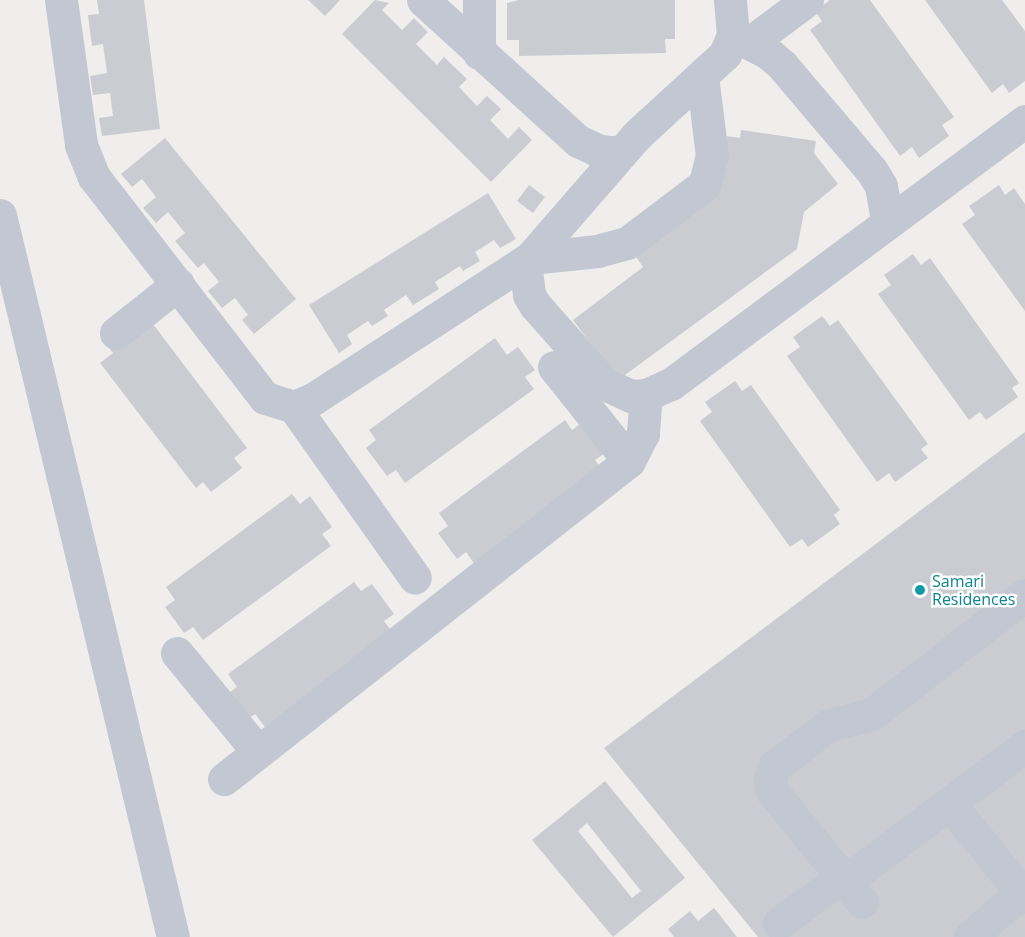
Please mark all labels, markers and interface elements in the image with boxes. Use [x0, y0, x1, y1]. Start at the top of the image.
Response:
place label: Samari Residences [932, 571, 1015, 609]
marker: Samari Residences [913, 583, 927, 597]

